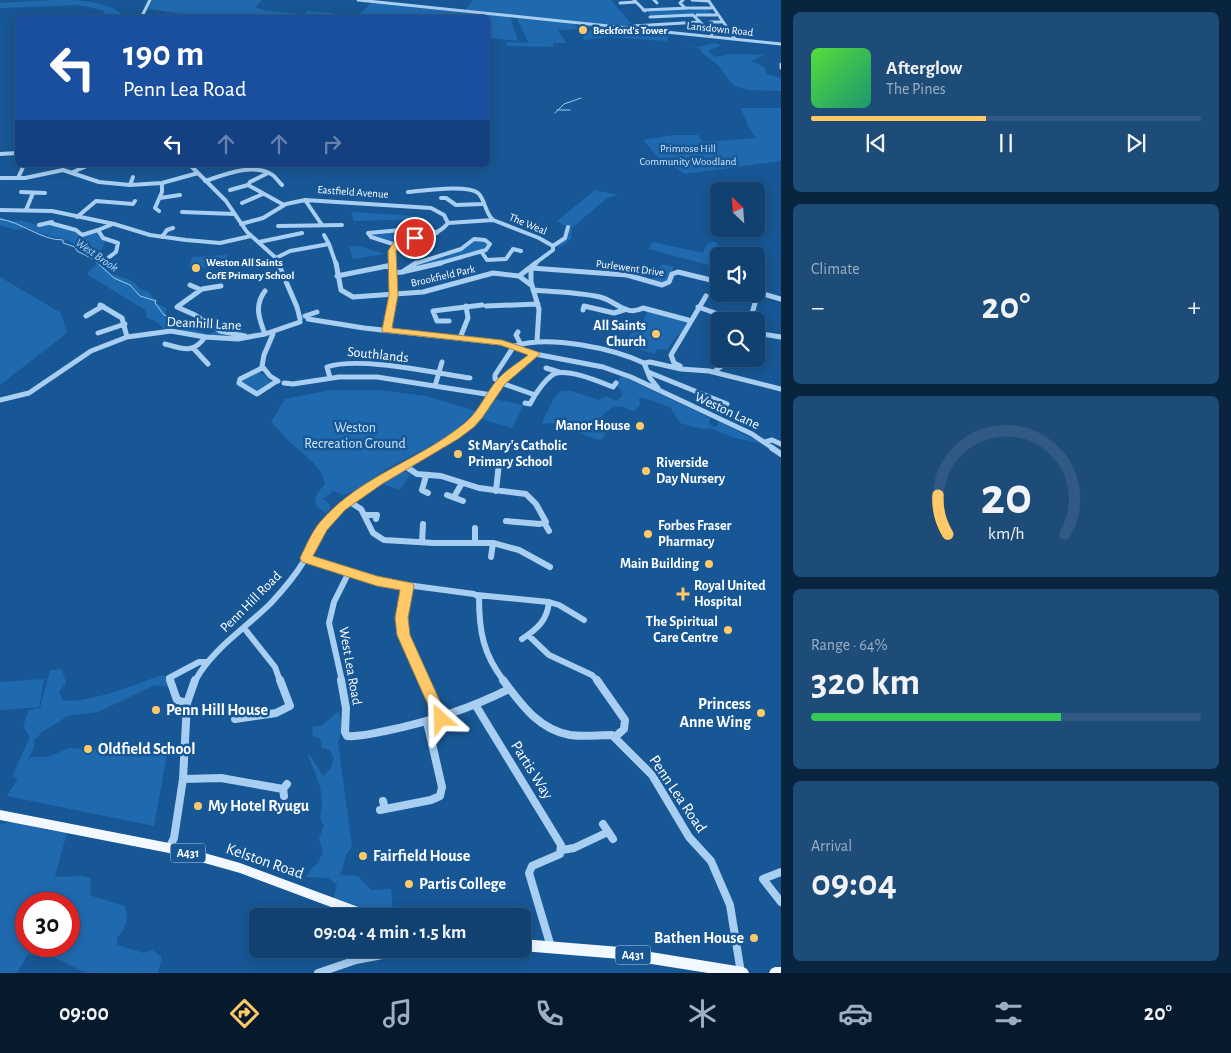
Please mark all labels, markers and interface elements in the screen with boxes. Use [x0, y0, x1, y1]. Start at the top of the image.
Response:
street label: Lansdown Road [686, 20, 754, 38]
marker: Beckford's Tower [577, 24, 589, 36]
place label: Beckford's Tower [593, 25, 668, 36]
icon: left [40, 35, 105, 100]
text: 190 m [123, 37, 204, 72]
text: Afterglow [886, 59, 962, 78]
text: Penn Lea Road [123, 78, 246, 100]
text: The Pines [886, 81, 946, 97]
icon: previous [862, 129, 890, 157]
icon: pause [992, 129, 1020, 157]
icon: next [1122, 129, 1150, 157]
icon: left [159, 130, 187, 158]
icon: ahead [212, 130, 240, 158]
icon: ahead [265, 130, 293, 158]
icon: right [318, 130, 346, 158]
park label: Primrose Hill Community Woodland [639, 143, 737, 167]
north arrow [710, 182, 765, 238]
map controls [710, 182, 765, 367]
street label: Eastfield Avenue [317, 184, 389, 200]
street label: The Weal [507, 211, 549, 237]
pin [394, 217, 436, 259]
icon: arrive [401, 224, 429, 252]
water label: West Brook [74, 236, 121, 274]
button: sound [710, 247, 765, 302]
place label: Weston All Saints CofE Primary School [206, 257, 295, 281]
street label: Purlewent Drive [595, 258, 665, 278]
text: Climate [811, 261, 860, 277]
marker: Weston All Saints CofE Primary School [190, 262, 202, 274]
street label: Brookfield Park [410, 263, 476, 289]
text: 20° [982, 288, 1030, 326]
text: − [811, 294, 824, 322]
text: + [1188, 294, 1201, 322]
button: search [710, 312, 765, 367]
street label: Deanhill Lane [166, 315, 242, 333]
place label: All Saints Church [593, 319, 646, 349]
marker: All Saints Church [650, 328, 662, 340]
street label: Southlands [347, 345, 409, 365]
street label: Weston Lane [692, 390, 762, 432]
place label: Manor House [555, 419, 630, 433]
marker: Manor House [634, 420, 646, 432]
park label: Weston Recreation Ground [304, 421, 406, 451]
place label: St Mary's Catholic Primary School [468, 439, 567, 469]
marker: St Mary's Catholic Primary School [452, 448, 464, 460]
place label: Riverside Day Nursery [656, 456, 726, 486]
marker: Riverside Day Nursery [640, 465, 652, 477]
text: 20 [980, 471, 1032, 523]
place label: Forbes Fraser Pharmacy [658, 519, 732, 549]
text: km/h [988, 525, 1024, 543]
marker: Forbes Fraser Pharmacy [642, 528, 654, 540]
place label: Main Building [620, 557, 700, 571]
marker: Main Building [703, 558, 715, 570]
street label: Penn Hill Road [218, 569, 284, 635]
place label: Royal United Hospital [694, 579, 766, 609]
marker: Royal United Hospital [676, 587, 690, 601]
place label: The Spiritual Care Centre [646, 615, 718, 645]
marker: The Spiritual Care Centre [722, 624, 734, 636]
street label: West Lea Road [336, 626, 364, 706]
text: Range · 64% [811, 637, 888, 653]
text: 320 km [811, 664, 920, 702]
position arrow [414, 692, 466, 744]
place label: Princess Anne Wing [680, 696, 752, 730]
place label: Penn Hill House [166, 702, 269, 718]
marker: Penn Hill House [150, 704, 162, 716]
marker: Princess Anne Wing [755, 707, 767, 719]
street label: Partis Way [507, 738, 556, 803]
place label: Oldfield School [98, 741, 195, 757]
marker: Oldfield School [82, 743, 94, 755]
street label: Penn Lea Road [646, 752, 710, 836]
place label: My Hotel Ryugu [208, 798, 310, 815]
marker: My Hotel Ryugu [192, 800, 204, 812]
text: Arrival [811, 838, 852, 854]
street label: Kelston Road [224, 840, 306, 882]
road number: A431 [170, 844, 206, 862]
place label: Fairfield House [373, 848, 471, 864]
marker: Fairfield House [357, 850, 369, 862]
text: 09:04 [811, 865, 897, 903]
place label: Partis College [419, 876, 507, 892]
marker: Partis College [403, 878, 415, 890]
speed limit sign: 30 [15, 892, 80, 957]
text: 09:04 · 4 min · 1.5 km [314, 923, 466, 942]
place label: Bathen House [654, 930, 744, 946]
marker: Bathen House [748, 932, 760, 944]
road number: A431 [616, 946, 650, 964]
icon: directions [227, 996, 262, 1031]
icon: music [380, 996, 415, 1031]
icon: phone [532, 996, 567, 1031]
icon: climate [685, 996, 720, 1031]
icon: car [838, 996, 873, 1031]
icon: filters [991, 996, 1026, 1031]
text: 09:00 [59, 1002, 109, 1024]
text: 20° [1144, 1002, 1172, 1024]

